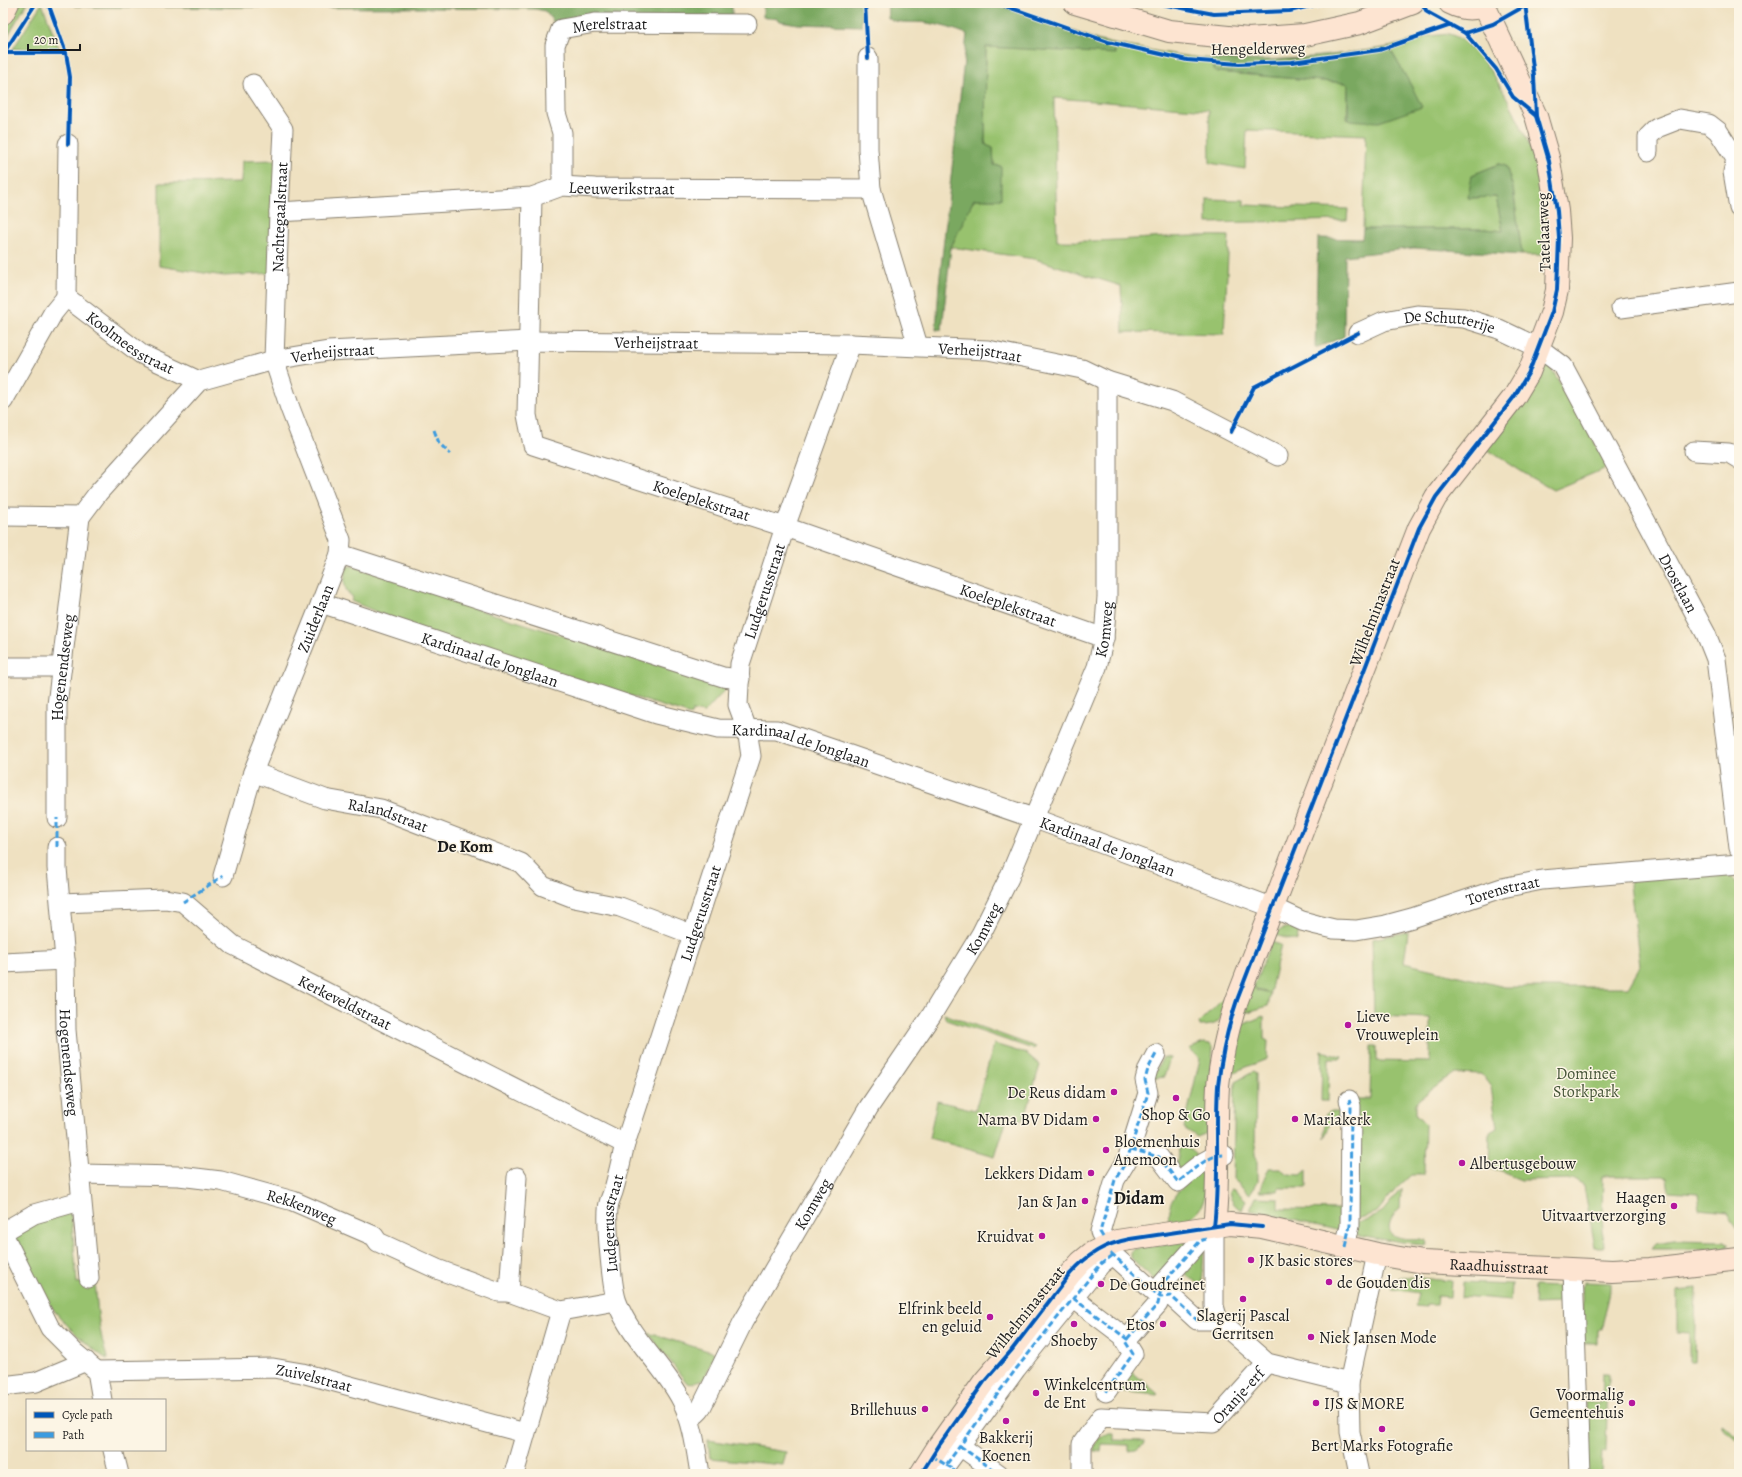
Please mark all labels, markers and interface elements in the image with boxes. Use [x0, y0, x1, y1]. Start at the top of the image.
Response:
street label: Merelstraat [570, 13, 647, 39]
scale bar [28, 26, 80, 52]
text: 20 m [34, 32, 58, 48]
street label: Hengelderweg [1210, 37, 1306, 61]
street label: Nachtegaalstraat [267, 161, 293, 273]
street label: Leeuwerikstraat [568, 176, 674, 200]
street label: Tatelaarweg [1532, 192, 1556, 272]
street label: De Schutterije [1402, 305, 1498, 339]
street label: Koolmeesstraat [81, 306, 178, 380]
street label: Verheijstraat [613, 332, 698, 355]
street label: Verheijstraat [937, 338, 1023, 369]
street label: Verheijstraat [288, 339, 375, 369]
street label: Koeleplekstraat [650, 475, 753, 527]
street label: Ludgerusstraat [739, 541, 791, 642]
street label: Drostlaan [1653, 550, 1703, 617]
street label: Wilhelminastraat [1344, 555, 1406, 671]
street label: Koeleplekstraat [956, 579, 1059, 633]
street label: Zuiderlaan [292, 581, 339, 656]
street label: Komweg [1090, 600, 1119, 660]
street label: Hogenendseweg [47, 612, 80, 721]
street label: Kardinaal de Jonglaan [418, 627, 561, 693]
street label: Kardinaal de Jonglaan [732, 719, 873, 773]
street label: Ralandstraat [346, 793, 431, 838]
street label: Kardinaal de Jonglaan [1036, 811, 1178, 882]
district label: De Kom [437, 835, 493, 858]
street label: Ludgerusstraat [675, 863, 727, 964]
street label: Torenstraat [1463, 871, 1542, 911]
street label: Komweg [961, 899, 1007, 959]
street label: Kerkeveldstraat [294, 970, 395, 1036]
place label: Lieve Vrouweplein [1355, 1006, 1439, 1046]
street label: Hogenendseweg [54, 1009, 84, 1117]
marker: Lieve Vrouweplein [1343, 1020, 1353, 1030]
park label: Dominee Storkpark [1553, 1063, 1619, 1103]
place label: De Reus didam [1007, 1082, 1106, 1104]
marker: De Reus didam [1109, 1087, 1119, 1097]
marker: Shop & Go [1171, 1093, 1181, 1103]
place label: Shop & Go [1141, 1104, 1211, 1126]
place label: Nama BV Didam [978, 1109, 1088, 1131]
place label: Mariakerk [1303, 1109, 1371, 1131]
marker: Nama BV Didam [1091, 1114, 1101, 1124]
marker: Mariakerk [1290, 1114, 1300, 1124]
place label: Bloemenhuis Anemoon [1113, 1131, 1200, 1171]
marker: Bloemenhuis Anemoon [1101, 1145, 1111, 1155]
place label: Albertusgebouw [1469, 1153, 1577, 1175]
marker: Albertusgebouw [1457, 1158, 1467, 1168]
place label: Lekkers Didam [984, 1163, 1083, 1185]
marker: Lekkers Didam [1086, 1168, 1096, 1178]
street label: Ludgerusstraat [598, 1172, 629, 1274]
street label: Komweg [789, 1174, 837, 1234]
street label: Rekkenweg [264, 1184, 340, 1231]
district label: Didam [1113, 1186, 1165, 1210]
place label: Haagen Uitvaartverzorging [1542, 1187, 1666, 1227]
place label: Jan & Jan [1018, 1191, 1077, 1213]
marker: Jan & Jan [1080, 1196, 1090, 1206]
marker: Haagen Uitvaartverzorging [1669, 1201, 1679, 1211]
place label: Kruidvat [976, 1226, 1034, 1248]
marker: Kruidvat [1037, 1231, 1047, 1241]
place label: JK basic stores [1259, 1250, 1353, 1272]
street label: Raadhuisstraat [1449, 1253, 1549, 1280]
marker: JK basic stores [1246, 1255, 1256, 1265]
street label: Wilhelminastraat [981, 1261, 1070, 1365]
place label: de Gouden dis [1337, 1272, 1430, 1294]
place label: De Goudreinet [1109, 1274, 1205, 1296]
marker: de Gouden dis [1324, 1277, 1334, 1287]
marker: De Goudreinet [1096, 1279, 1106, 1289]
marker: Slagerij Pascal Gerritsen [1238, 1294, 1248, 1304]
place label: Elfrink beeld en geluid [898, 1298, 982, 1338]
place label: Slagerij Pascal Gerritsen [1196, 1305, 1290, 1345]
marker: Elfrink beeld en geluid [985, 1312, 995, 1322]
place label: Etos [1126, 1314, 1155, 1336]
marker: Shoeby [1069, 1319, 1079, 1329]
marker: Etos [1158, 1319, 1168, 1329]
place label: Niek Jansen Mode [1319, 1327, 1437, 1349]
place label: Shoeby [1050, 1330, 1098, 1352]
marker: Niek Jansen Mode [1306, 1332, 1316, 1342]
street label: Zuivelstraat [274, 1359, 354, 1398]
street label: Oranje-erf [1207, 1361, 1272, 1429]
place label: Winkelcentrum de Ent [1043, 1374, 1146, 1414]
place label: Voormalig Gemeentehuis [1529, 1384, 1624, 1424]
marker: Winkelcentrum de Ent [1031, 1388, 1041, 1398]
place label: IJS & MORE [1324, 1393, 1405, 1415]
marker: IJS & MORE [1311, 1398, 1321, 1408]
marker: Voormalig Gemeentehuis [1627, 1398, 1637, 1408]
legend [26, 1399, 166, 1451]
place label: Brillehuus [850, 1399, 917, 1421]
marker: Brillehuus [920, 1404, 930, 1414]
text: Cycle path [62, 1407, 113, 1423]
marker: Bakkerij Koenen [1001, 1416, 1011, 1426]
marker: Bert Marks Fotografie [1377, 1424, 1387, 1434]
text: Path [62, 1427, 85, 1443]
place label: Bakkerij Koenen [979, 1427, 1033, 1467]
place label: Bert Marks Fotografie [1311, 1435, 1453, 1457]

